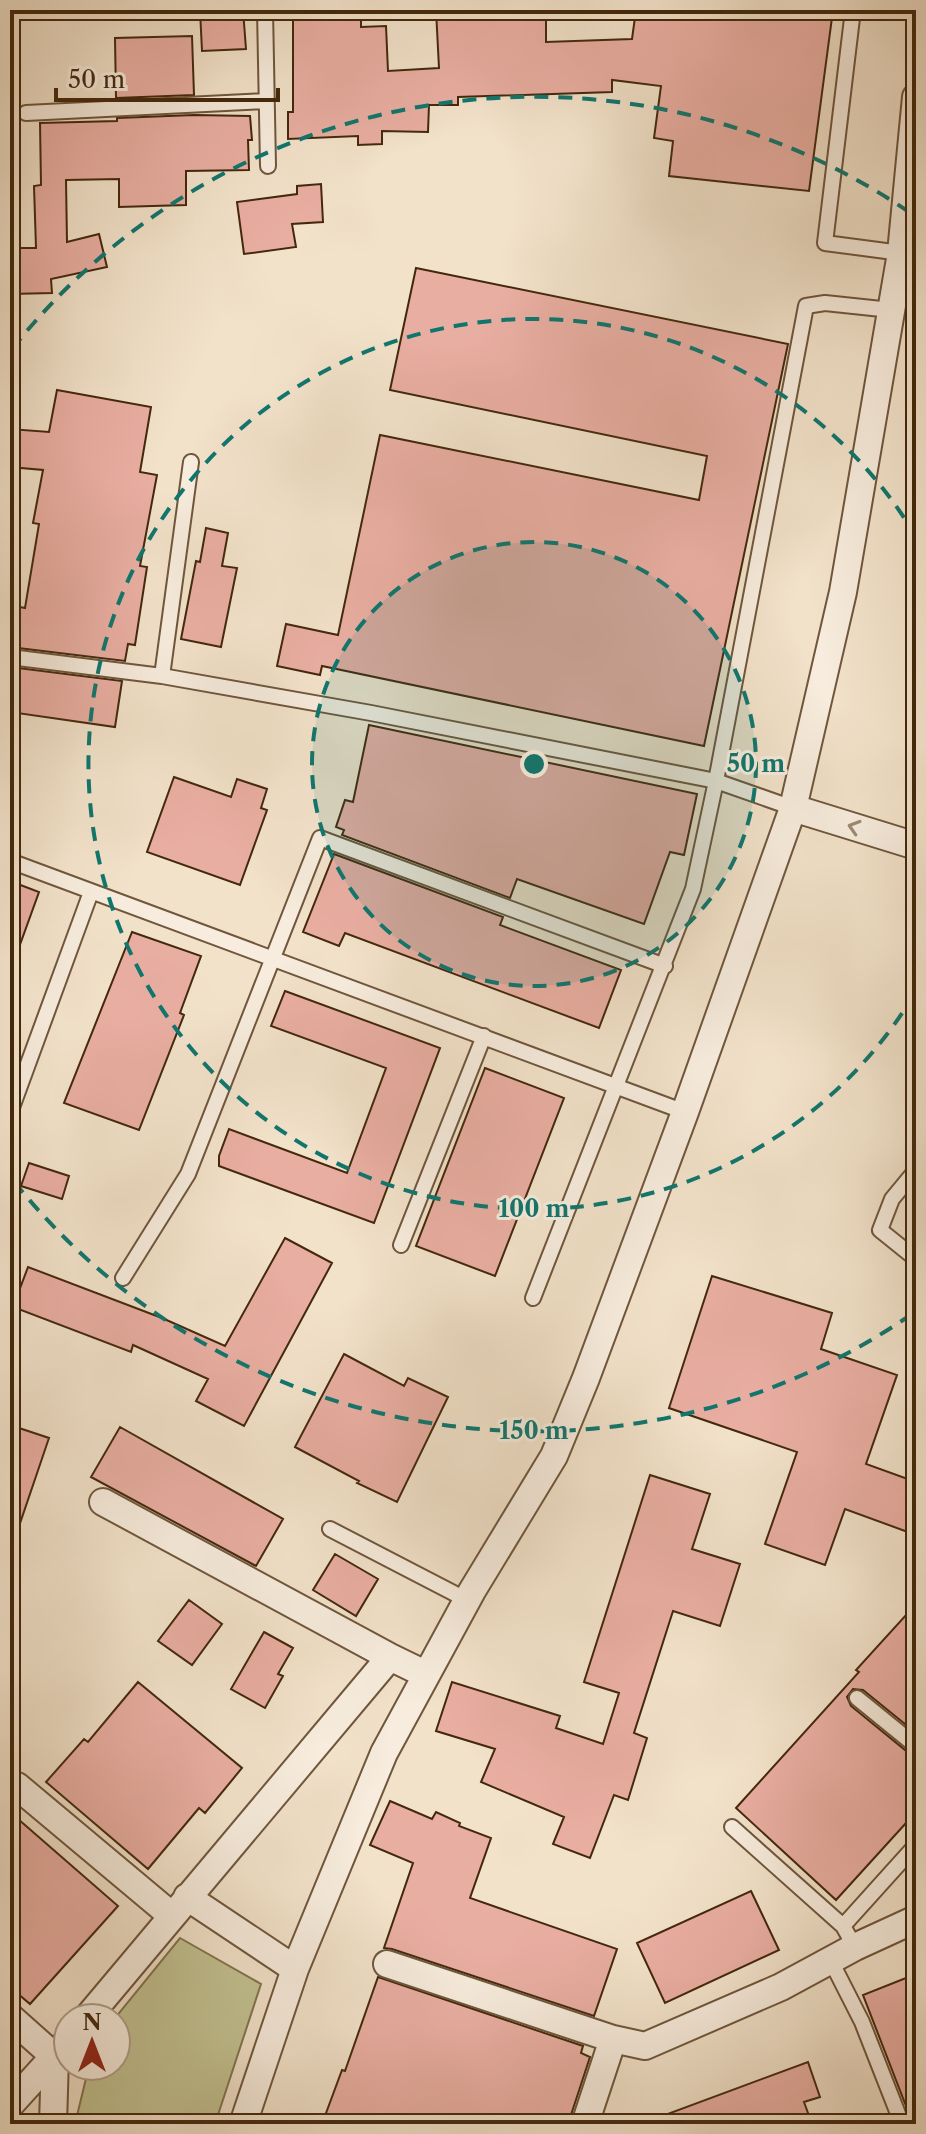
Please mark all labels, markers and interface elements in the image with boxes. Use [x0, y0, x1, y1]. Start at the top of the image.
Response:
scale bar [56, 52, 278, 102]
text: 50 m [68, 65, 125, 94]
text: 50 m [727, 749, 785, 778]
centre of rings [520, 750, 548, 778]
one-way arrow [848, 820, 862, 836]
text: 100 m [498, 1194, 570, 1223]
text: 150 m [499, 1416, 569, 1445]
north arrow [52, 2002, 132, 2082]
text: N [82, 2009, 102, 2036]

